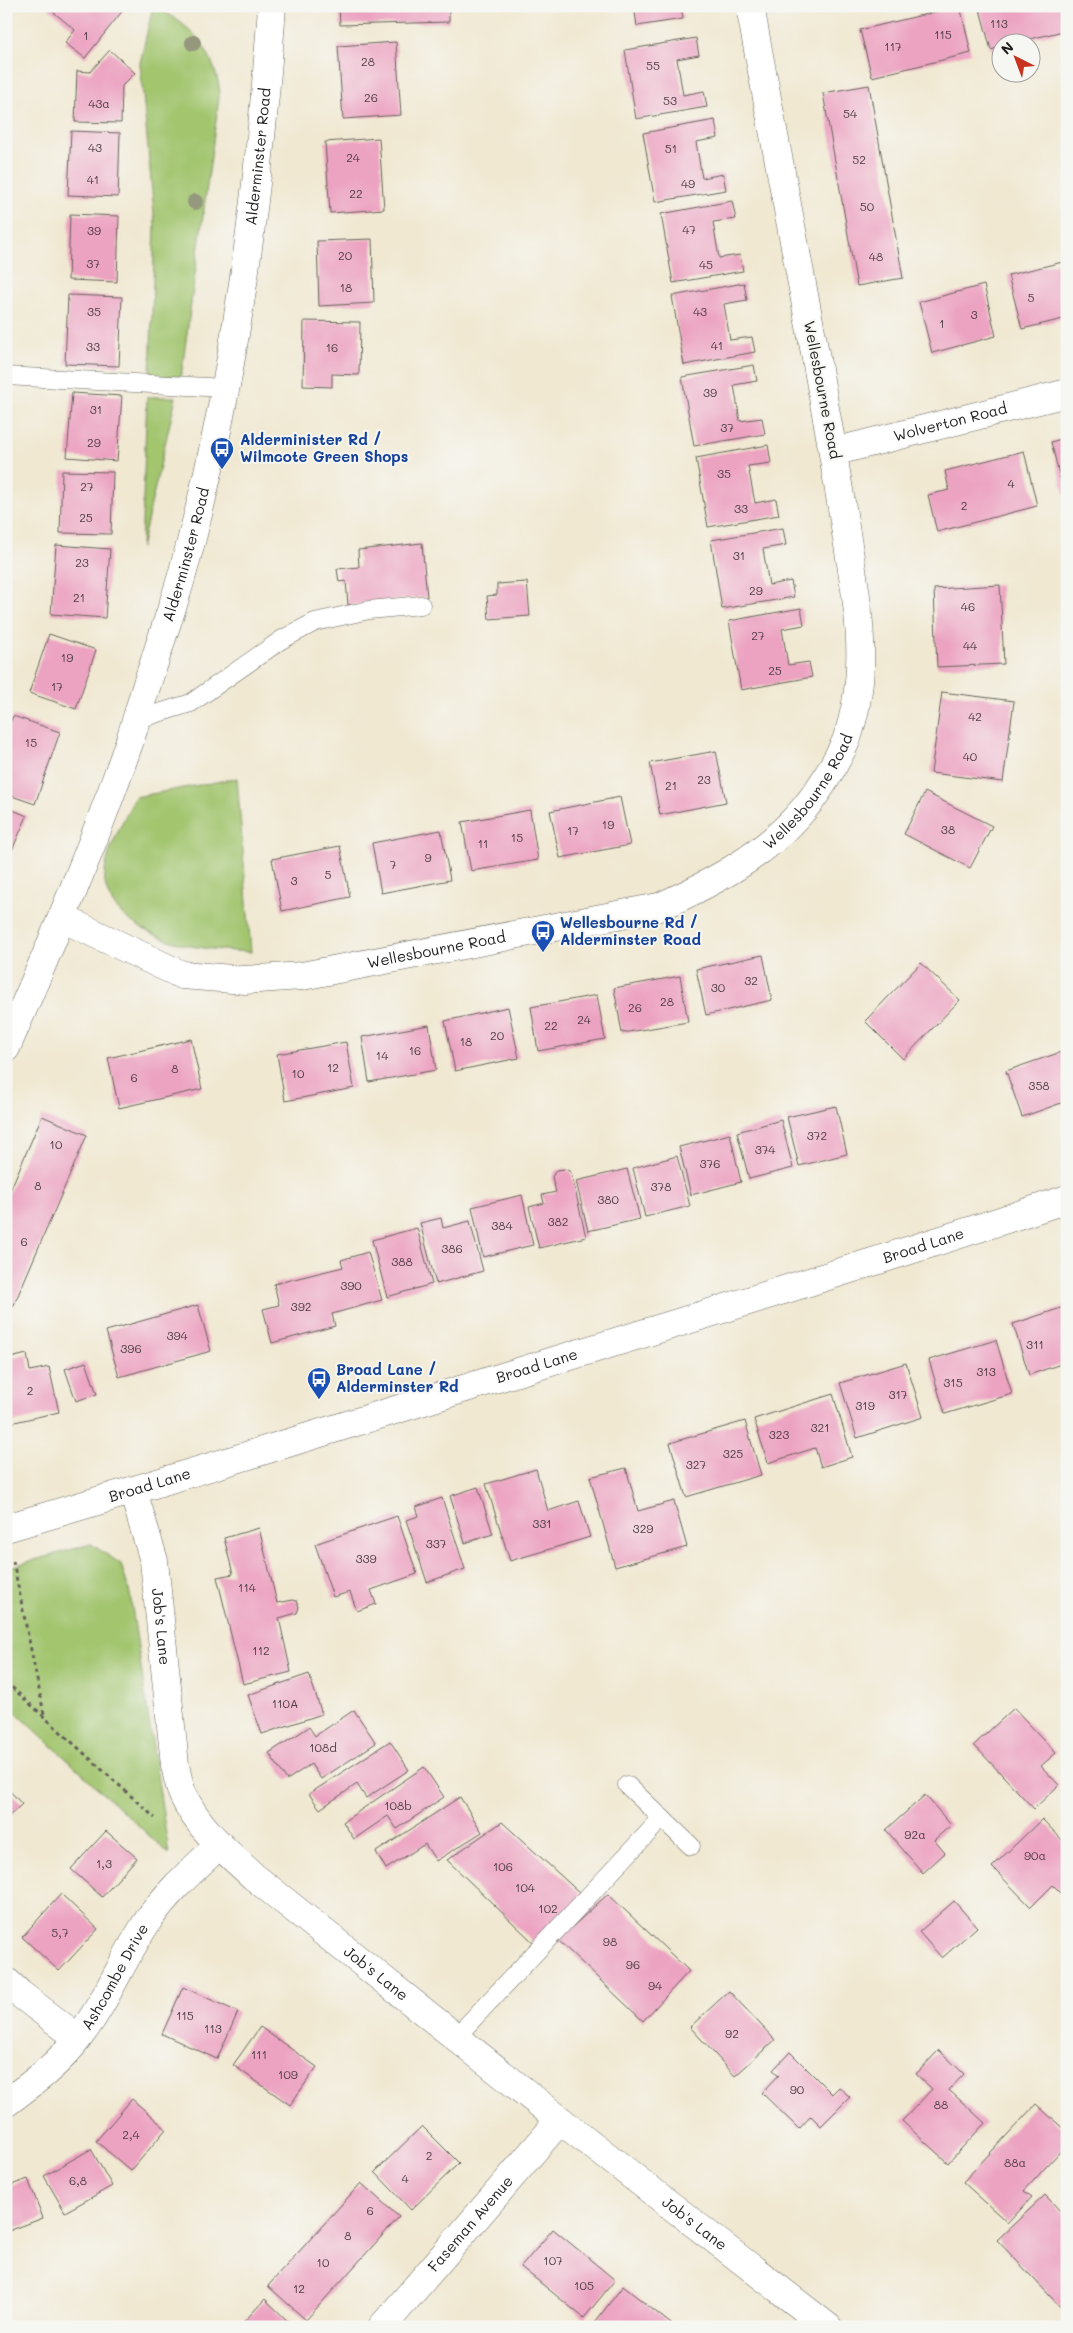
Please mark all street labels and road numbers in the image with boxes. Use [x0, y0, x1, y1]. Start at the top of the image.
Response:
street label: Alderminster Road [240, 87, 275, 226]
street label: Wellesbourne Road [800, 319, 846, 461]
street label: Wolverton Road [891, 397, 1009, 445]
street label: Alderminster Road [157, 485, 213, 624]
street label: Wellesbourne Road [758, 731, 857, 853]
street label: Wellesbourne Road [365, 926, 507, 972]
street label: Broad Lane [880, 1222, 966, 1267]
street label: Broad Lane [493, 1343, 580, 1387]
street label: Broad Lane [106, 1463, 193, 1506]
street label: Job's Lane [148, 1587, 176, 1666]
street label: Ashcombe Drive [76, 1919, 152, 2034]
street label: Job's Lane [340, 1941, 413, 2005]
street label: Faseman Avenue [423, 2171, 517, 2276]
street label: Job's Lane [658, 2192, 732, 2254]

